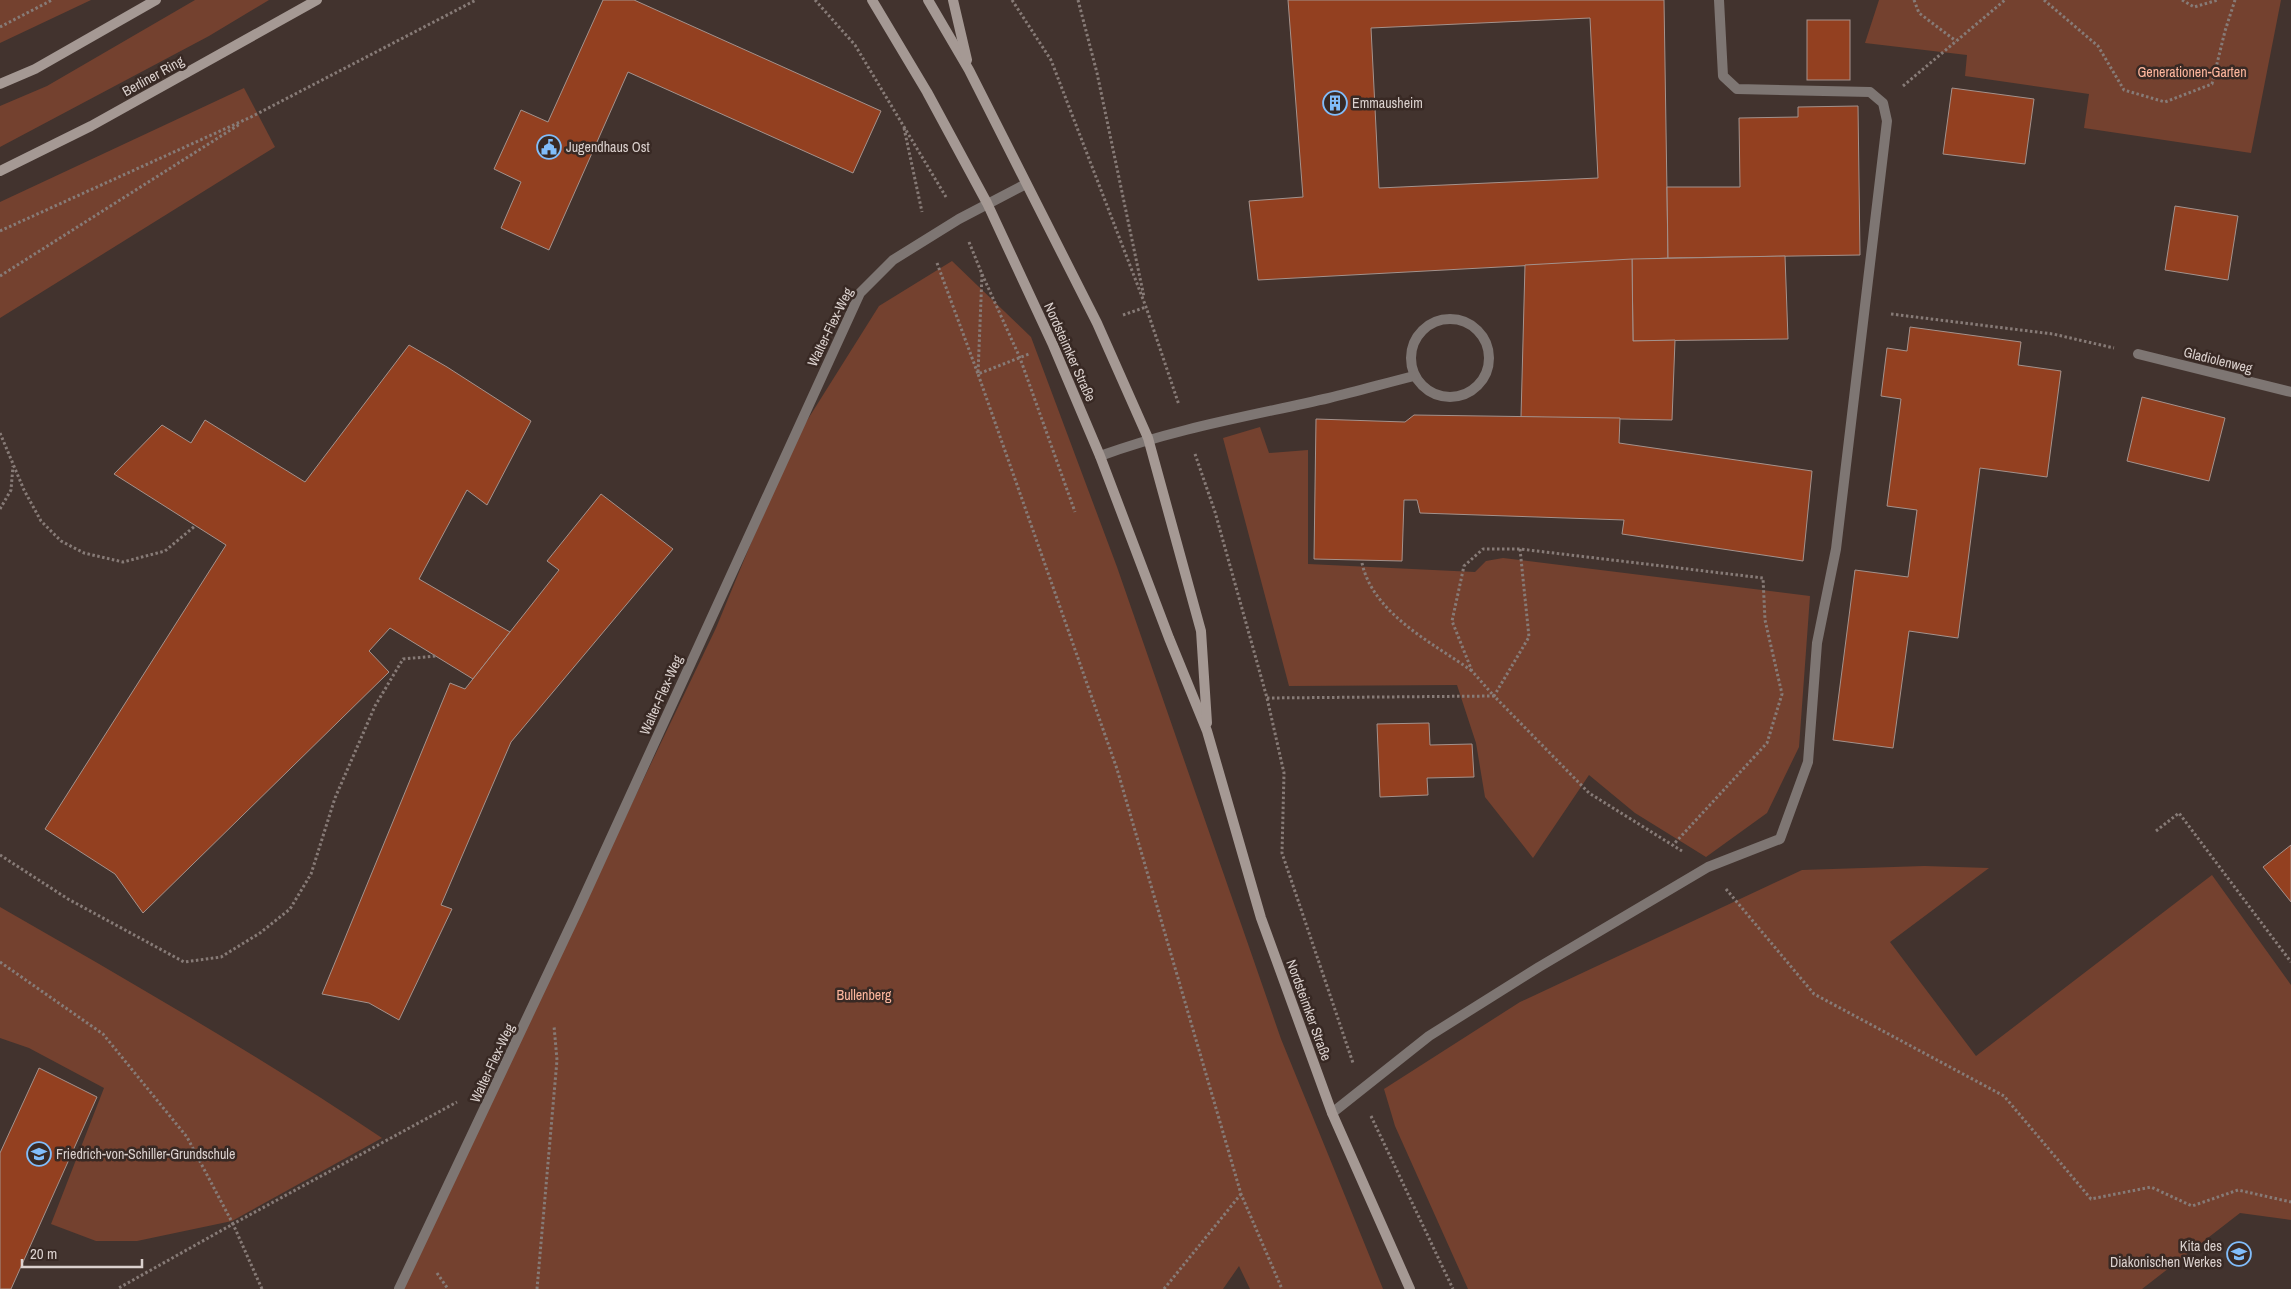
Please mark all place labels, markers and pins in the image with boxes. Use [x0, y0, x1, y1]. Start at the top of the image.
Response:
building icon: Emmausheim [1322, 90, 1348, 116]
place label: Emmausheim [1352, 94, 1423, 112]
public building icon: Jugendhaus Ost [536, 134, 562, 160]
place label: Jugendhaus Ost [566, 138, 650, 156]
school or university icon: Friedrich-von-Schiller-Grundschule [26, 1141, 52, 1167]
place label: Friedrich-von-Schiller-Grundschule [56, 1145, 235, 1163]
place label: Kita des Diakonischen Werkes [2110, 1237, 2222, 1271]
school or university icon: Kita des Diakonischen Werkes [2226, 1241, 2252, 1267]

